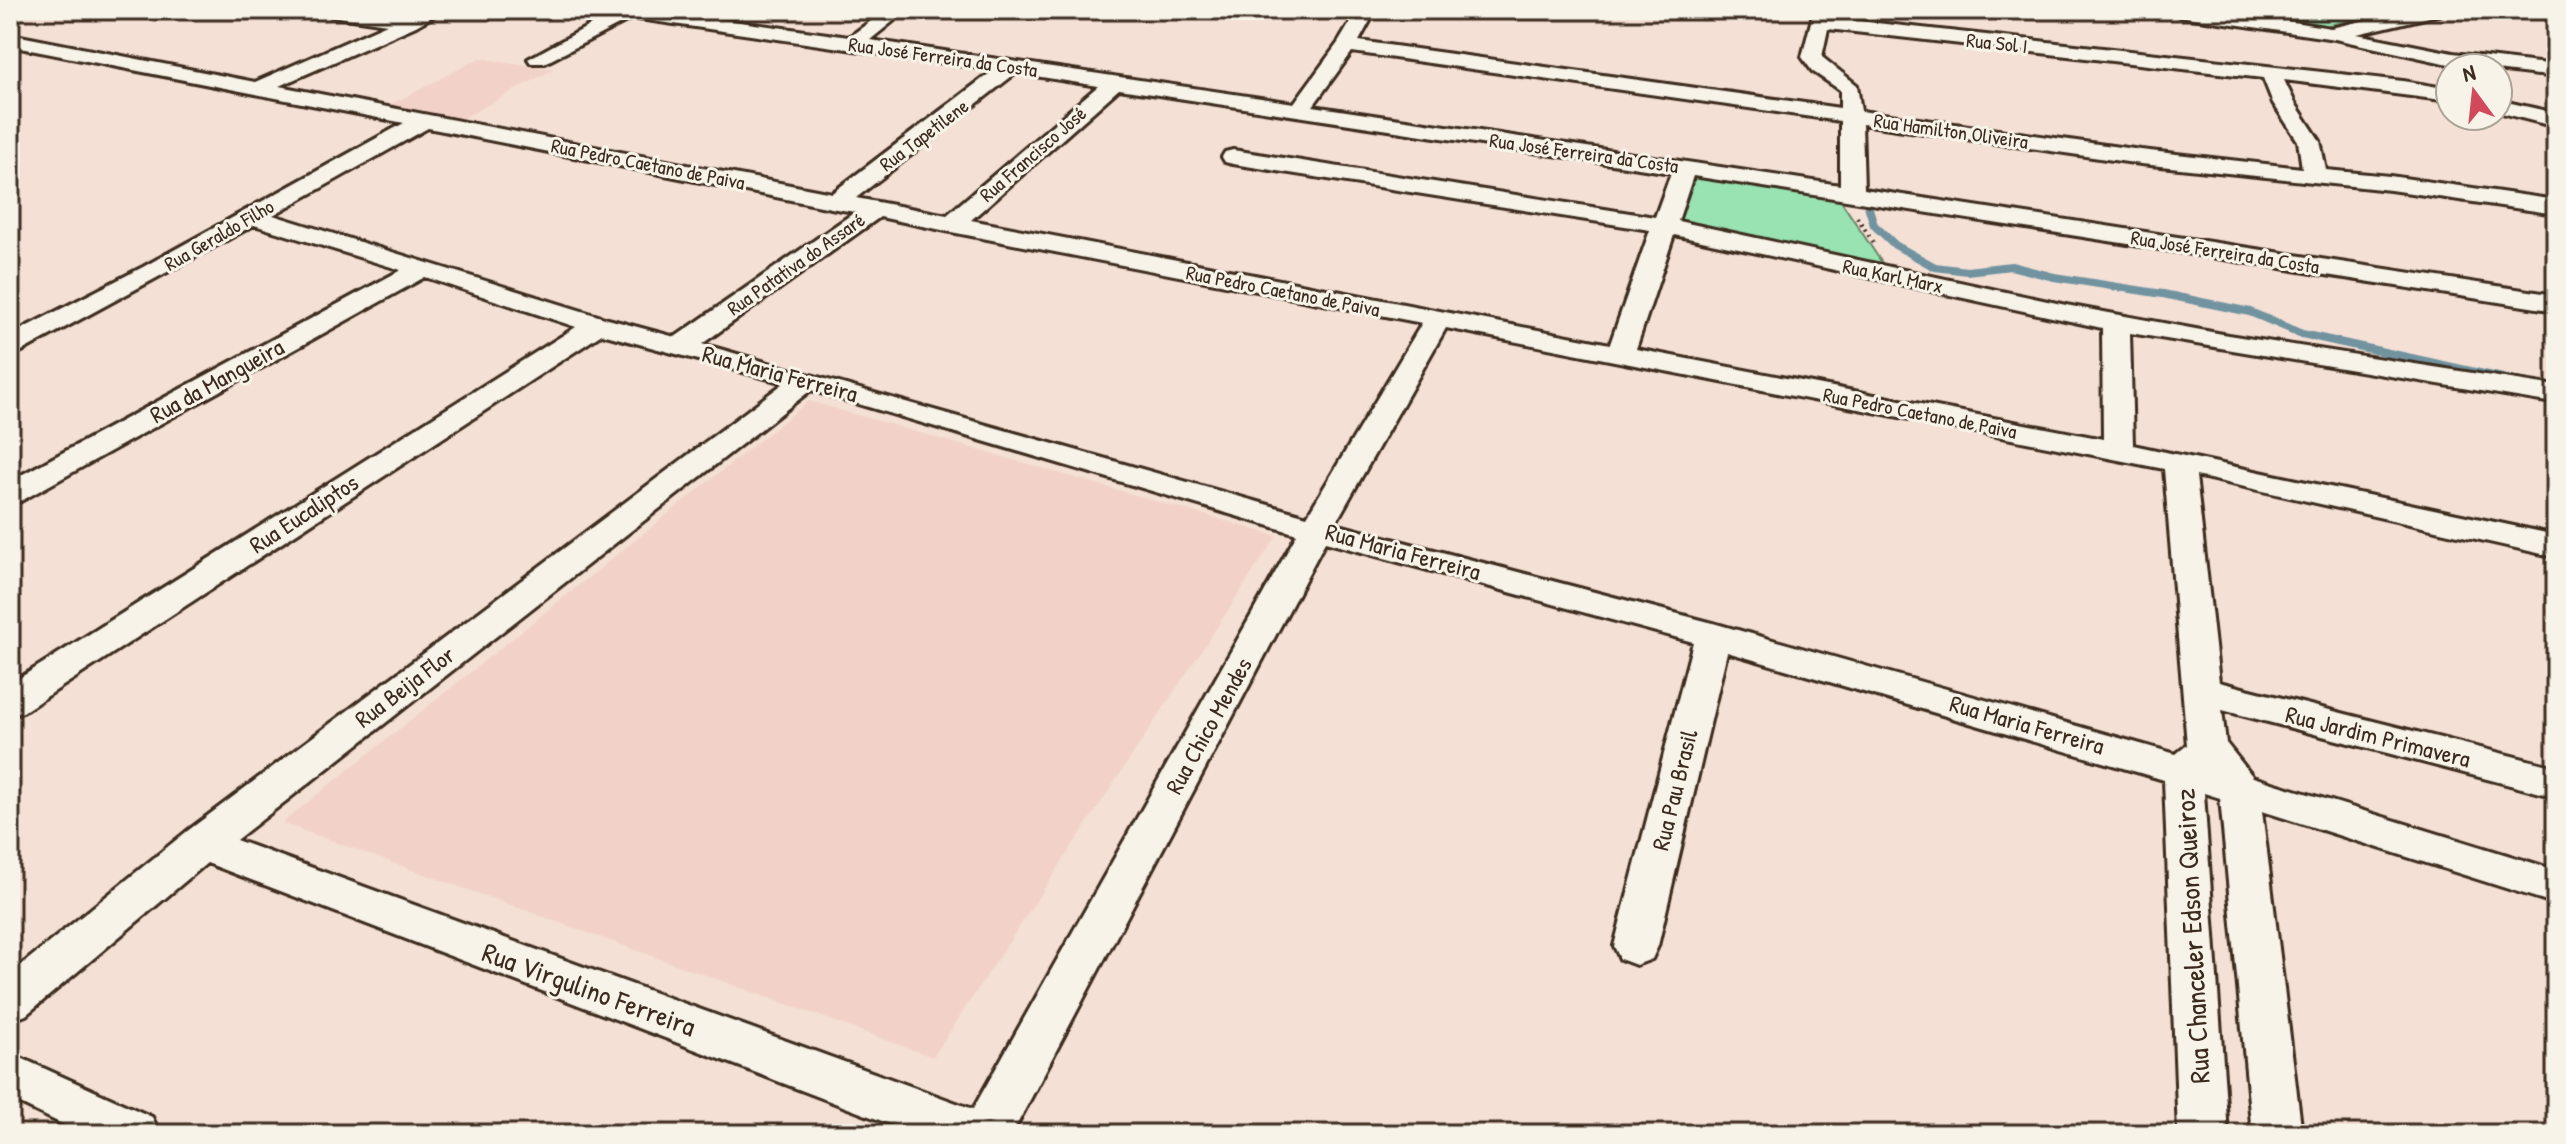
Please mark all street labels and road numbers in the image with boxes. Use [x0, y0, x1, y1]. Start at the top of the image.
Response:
street label: Rua Sol I [1965, 26, 2029, 59]
street label: Rua José Ferreira da Costa [847, 30, 1039, 83]
street label: Rua Tapetilene [874, 92, 974, 177]
street label: Rua Francisco José [974, 100, 1092, 207]
street label: Rua Hamilton Oliveira [1872, 106, 2030, 155]
street label: Rua José Ferreira da Costa [1488, 126, 1680, 179]
street label: Rua Pedro Caetano de Paiva [549, 132, 747, 196]
street label: Rua Geraldo Filho [159, 192, 278, 277]
street label: Rua Patativa do Assaré [721, 206, 870, 321]
street label: Rua José Ferreira da Costa [2129, 223, 2321, 280]
street label: Rua Karl Marx [1840, 252, 1946, 299]
street label: Rua Pedro Caetano de Paiva [1184, 259, 1382, 323]
street label: Rua da Mangueira [144, 330, 289, 430]
street label: Rua Maria Ferreira [699, 337, 861, 409]
street label: Rua Pedro Caetano de Paiva [1821, 381, 2019, 445]
street label: Rua Eucaliptos [243, 466, 364, 560]
street label: Rua Maria Ferreira [1322, 515, 1484, 587]
street label: Rua Beija Flor [348, 638, 461, 734]
street label: Rua Chico Mendes [1157, 652, 1259, 799]
street label: Rua Maria Ferreira [1946, 687, 2108, 761]
street label: Rua Jardim Primavera [2283, 698, 2474, 774]
street label: Rua Pau Brasil [1644, 725, 1705, 853]
street label: Rua Chanceler Edson Queiroz [2165, 788, 2219, 1084]
street label: Rua Virgulino Ferreira [477, 933, 701, 1045]

